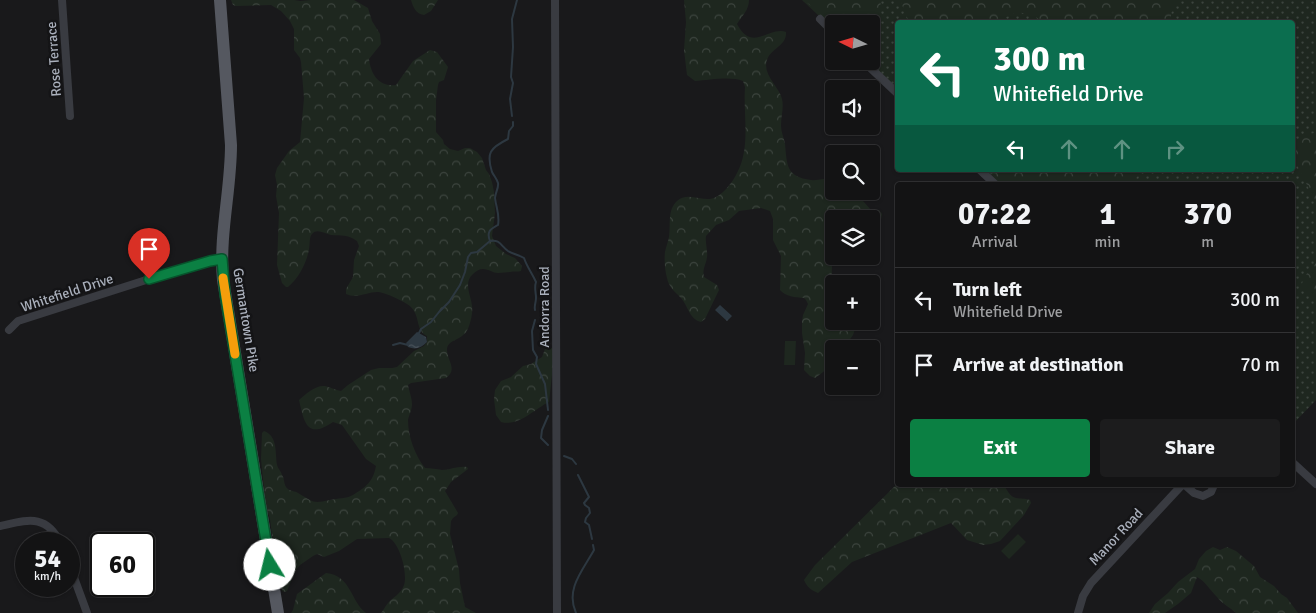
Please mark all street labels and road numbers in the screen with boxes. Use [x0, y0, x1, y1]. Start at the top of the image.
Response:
street label: Rose Terrace [43, 21, 65, 97]
street label: Andorra Road [536, 266, 553, 348]
street label: Germantown Pike [229, 267, 263, 373]
street label: Whitefield Drive [19, 270, 115, 316]
street label: Manor Road [1085, 505, 1147, 569]

